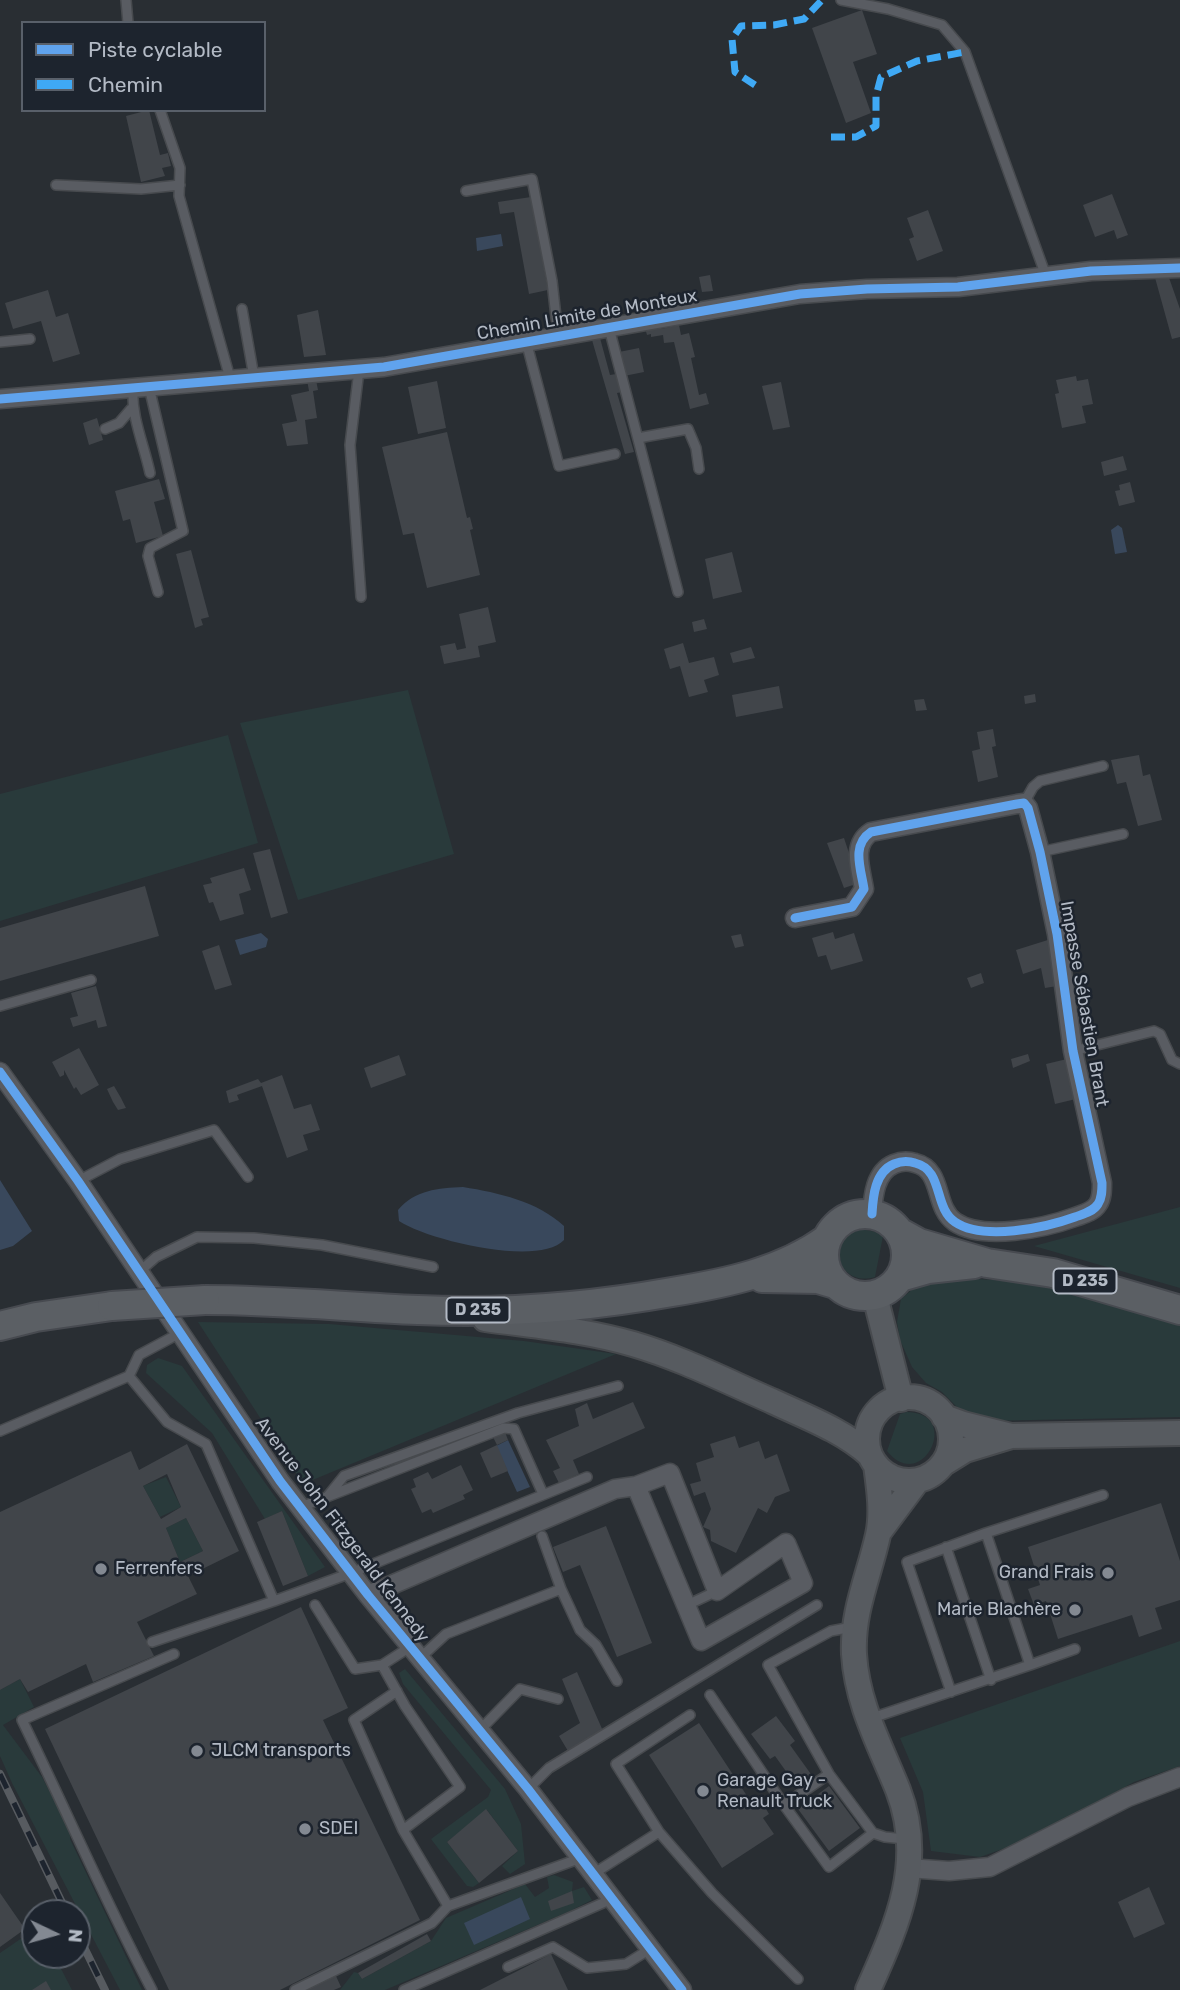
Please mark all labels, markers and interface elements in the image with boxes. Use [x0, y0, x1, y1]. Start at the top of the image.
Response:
legend [21, 21, 266, 112]
text: Piste cyclable [88, 37, 223, 62]
text: Chemin [88, 72, 163, 97]
street label: Chemin Limite de Monteux [475, 285, 699, 345]
street label: Impasse Sébastien Brant [1055, 899, 1113, 1109]
road number: D 235 [1054, 1268, 1116, 1294]
road number: D 235 [447, 1298, 510, 1322]
street label: Avenue John Fitzgerald Kennedy [250, 1413, 434, 1647]
place label: Ferrenfers [115, 1558, 203, 1580]
marker: Ferrenfers [93, 1561, 109, 1577]
place label: Grand Frais [999, 1562, 1094, 1584]
marker: Grand Frais [1100, 1565, 1116, 1581]
place label: Marie Blachère [937, 1599, 1061, 1621]
marker: Marie Blachère [1067, 1602, 1083, 1618]
place label: JLCM transports [211, 1740, 351, 1762]
marker: JLCM transports [189, 1743, 205, 1759]
place label: Garage Gay - Renault Truck [717, 1770, 832, 1812]
marker: Garage Gay - Renault Truck [695, 1783, 711, 1799]
place label: SDEI [319, 1818, 358, 1840]
marker: SDEI [297, 1821, 313, 1837]
north arrow [21, 1899, 91, 1969]
text: N [63, 1928, 87, 1944]

